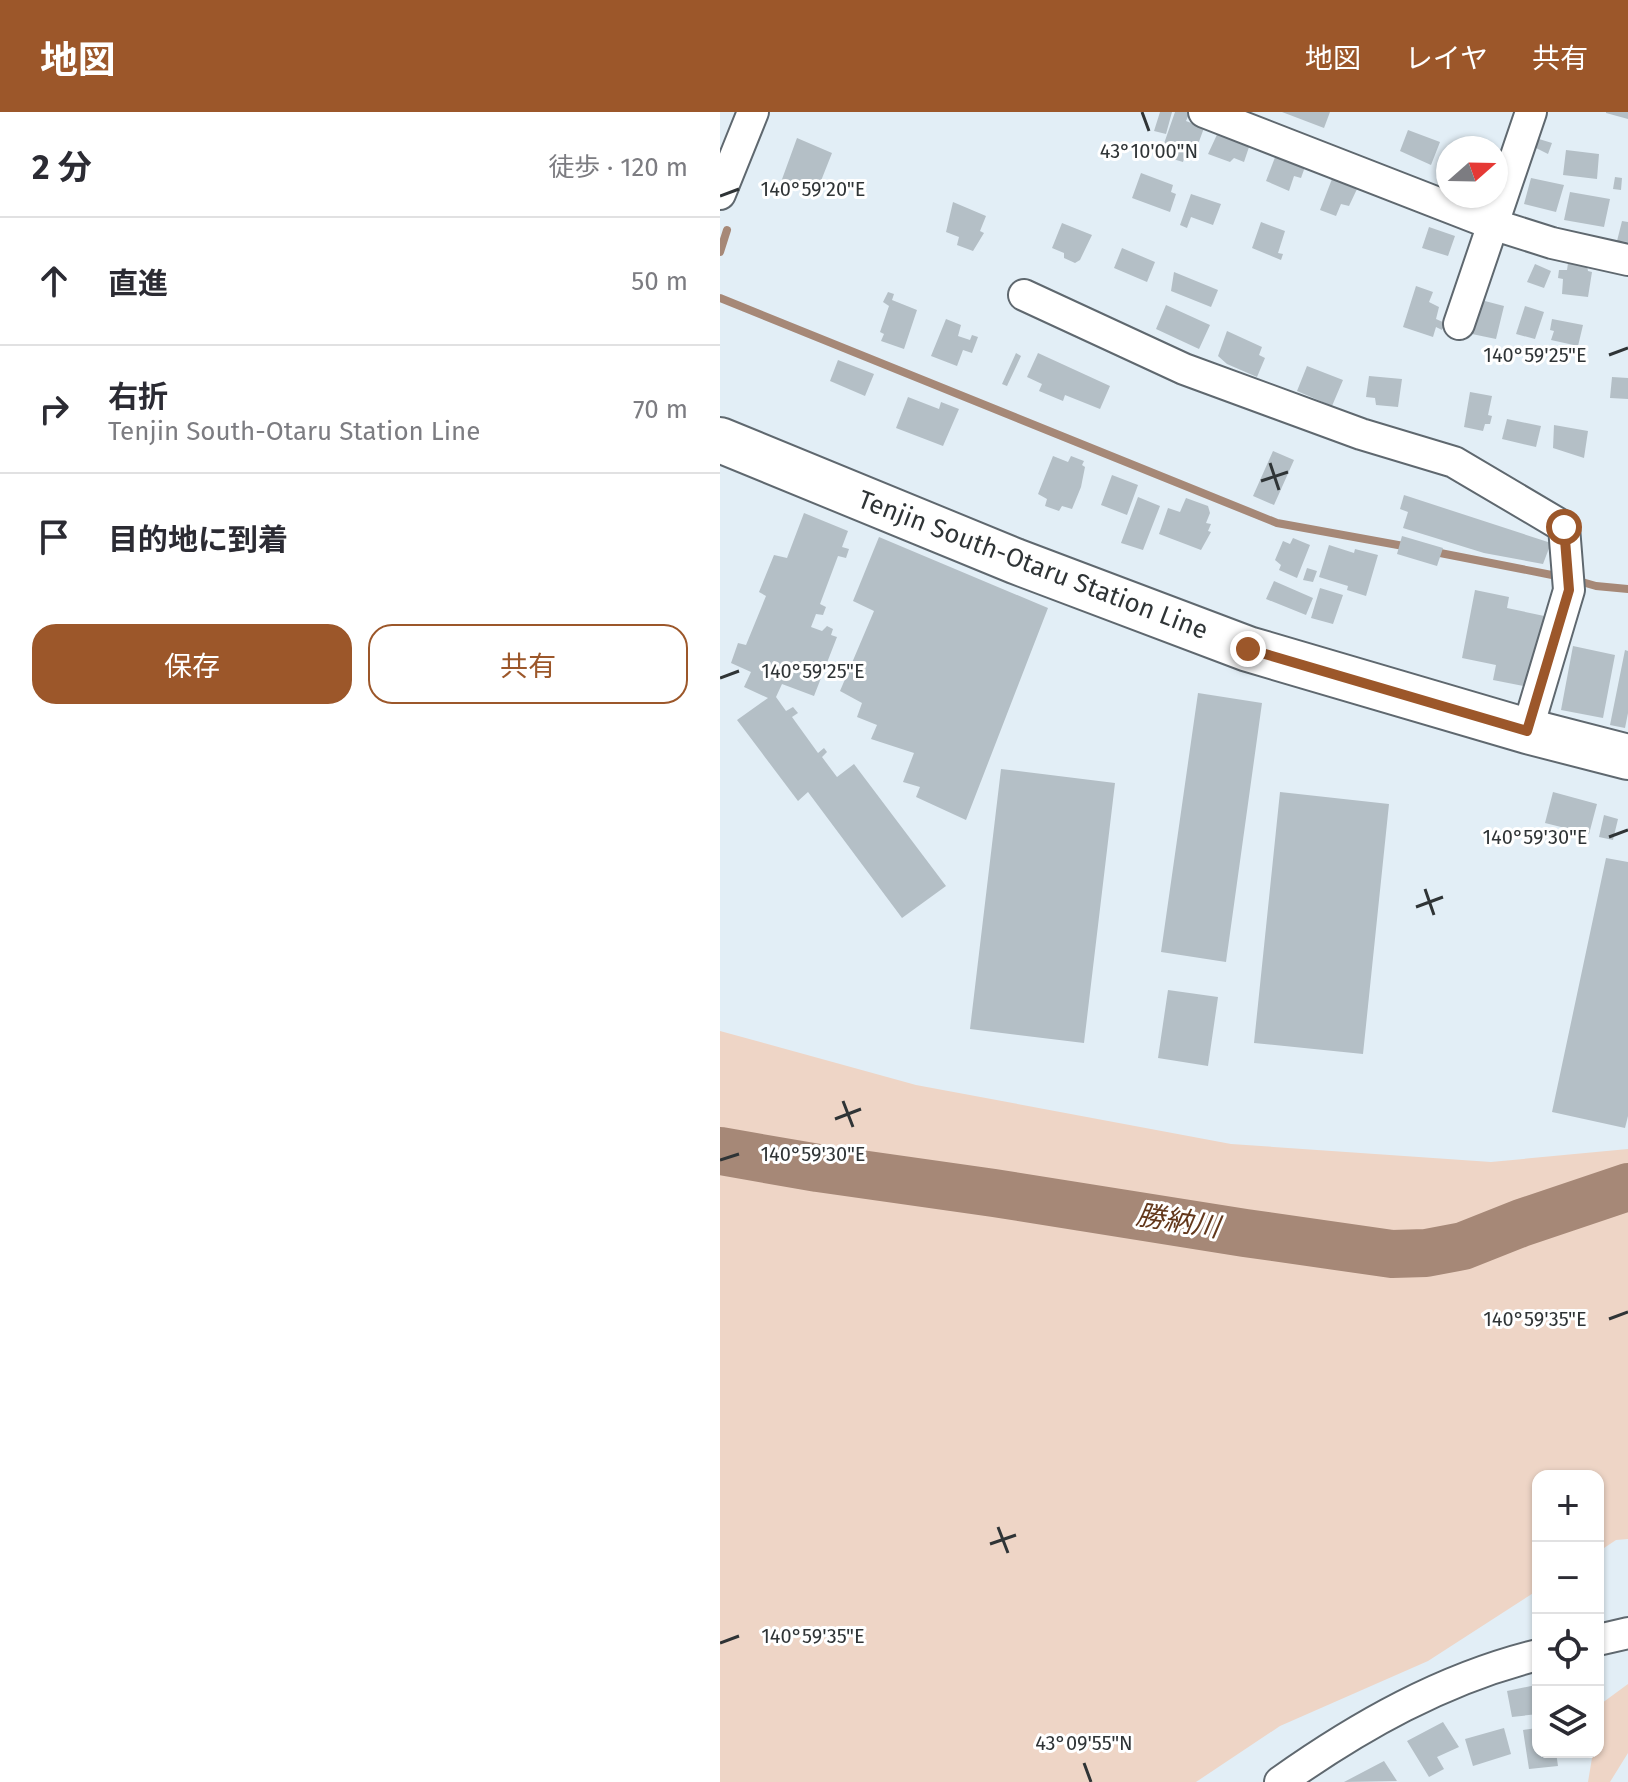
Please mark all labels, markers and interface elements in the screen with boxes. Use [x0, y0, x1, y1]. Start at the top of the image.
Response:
text: 地図 [40, 37, 116, 83]
text: 地図 [1305, 42, 1361, 75]
text: レイヤ [1405, 42, 1488, 75]
text: 共有 [1532, 42, 1588, 75]
north arrow [1436, 136, 1508, 208]
text: 43°10'00"N [1100, 139, 1198, 163]
text: 2 分 [32, 147, 92, 188]
text: 徒歩 · 120 m [548, 152, 688, 183]
text: 140°59'20"E [760, 177, 866, 201]
icon: ahead [32, 259, 76, 303]
text: 直進 [108, 266, 168, 302]
text: 50 m [631, 266, 688, 297]
text: 140°59'25"E [1483, 343, 1587, 367]
text: 右折 [108, 379, 168, 415]
icon: right [32, 387, 76, 431]
text: 70 m [633, 394, 688, 425]
text: Tenjin South-Otaru Station Line [108, 416, 480, 447]
street label: Tenjin South-Otaru Station Line [854, 484, 1212, 646]
route start [1546, 509, 1582, 545]
icon: arrive [32, 515, 76, 559]
text: 目的地に到着 [108, 522, 288, 558]
button: 保存 [32, 624, 352, 704]
button: 共有 [368, 624, 688, 704]
route end [1230, 631, 1266, 667]
text: 140°59'25"E [761, 659, 865, 683]
text: 140°59'30"E [1482, 825, 1588, 849]
text: 140°59'30"E [760, 1142, 866, 1166]
water label: 勝納川 [1134, 1198, 1225, 1244]
text: 140°59'35"E [1483, 1307, 1587, 1331]
map controls [1532, 1470, 1604, 1758]
button: + [1532, 1470, 1604, 1542]
button: − [1532, 1542, 1604, 1614]
button: locate [1532, 1614, 1604, 1686]
text: 140°59'35"E [761, 1624, 865, 1648]
button: layers [1532, 1686, 1604, 1758]
text: 43°09'55"N [1035, 1731, 1133, 1755]

